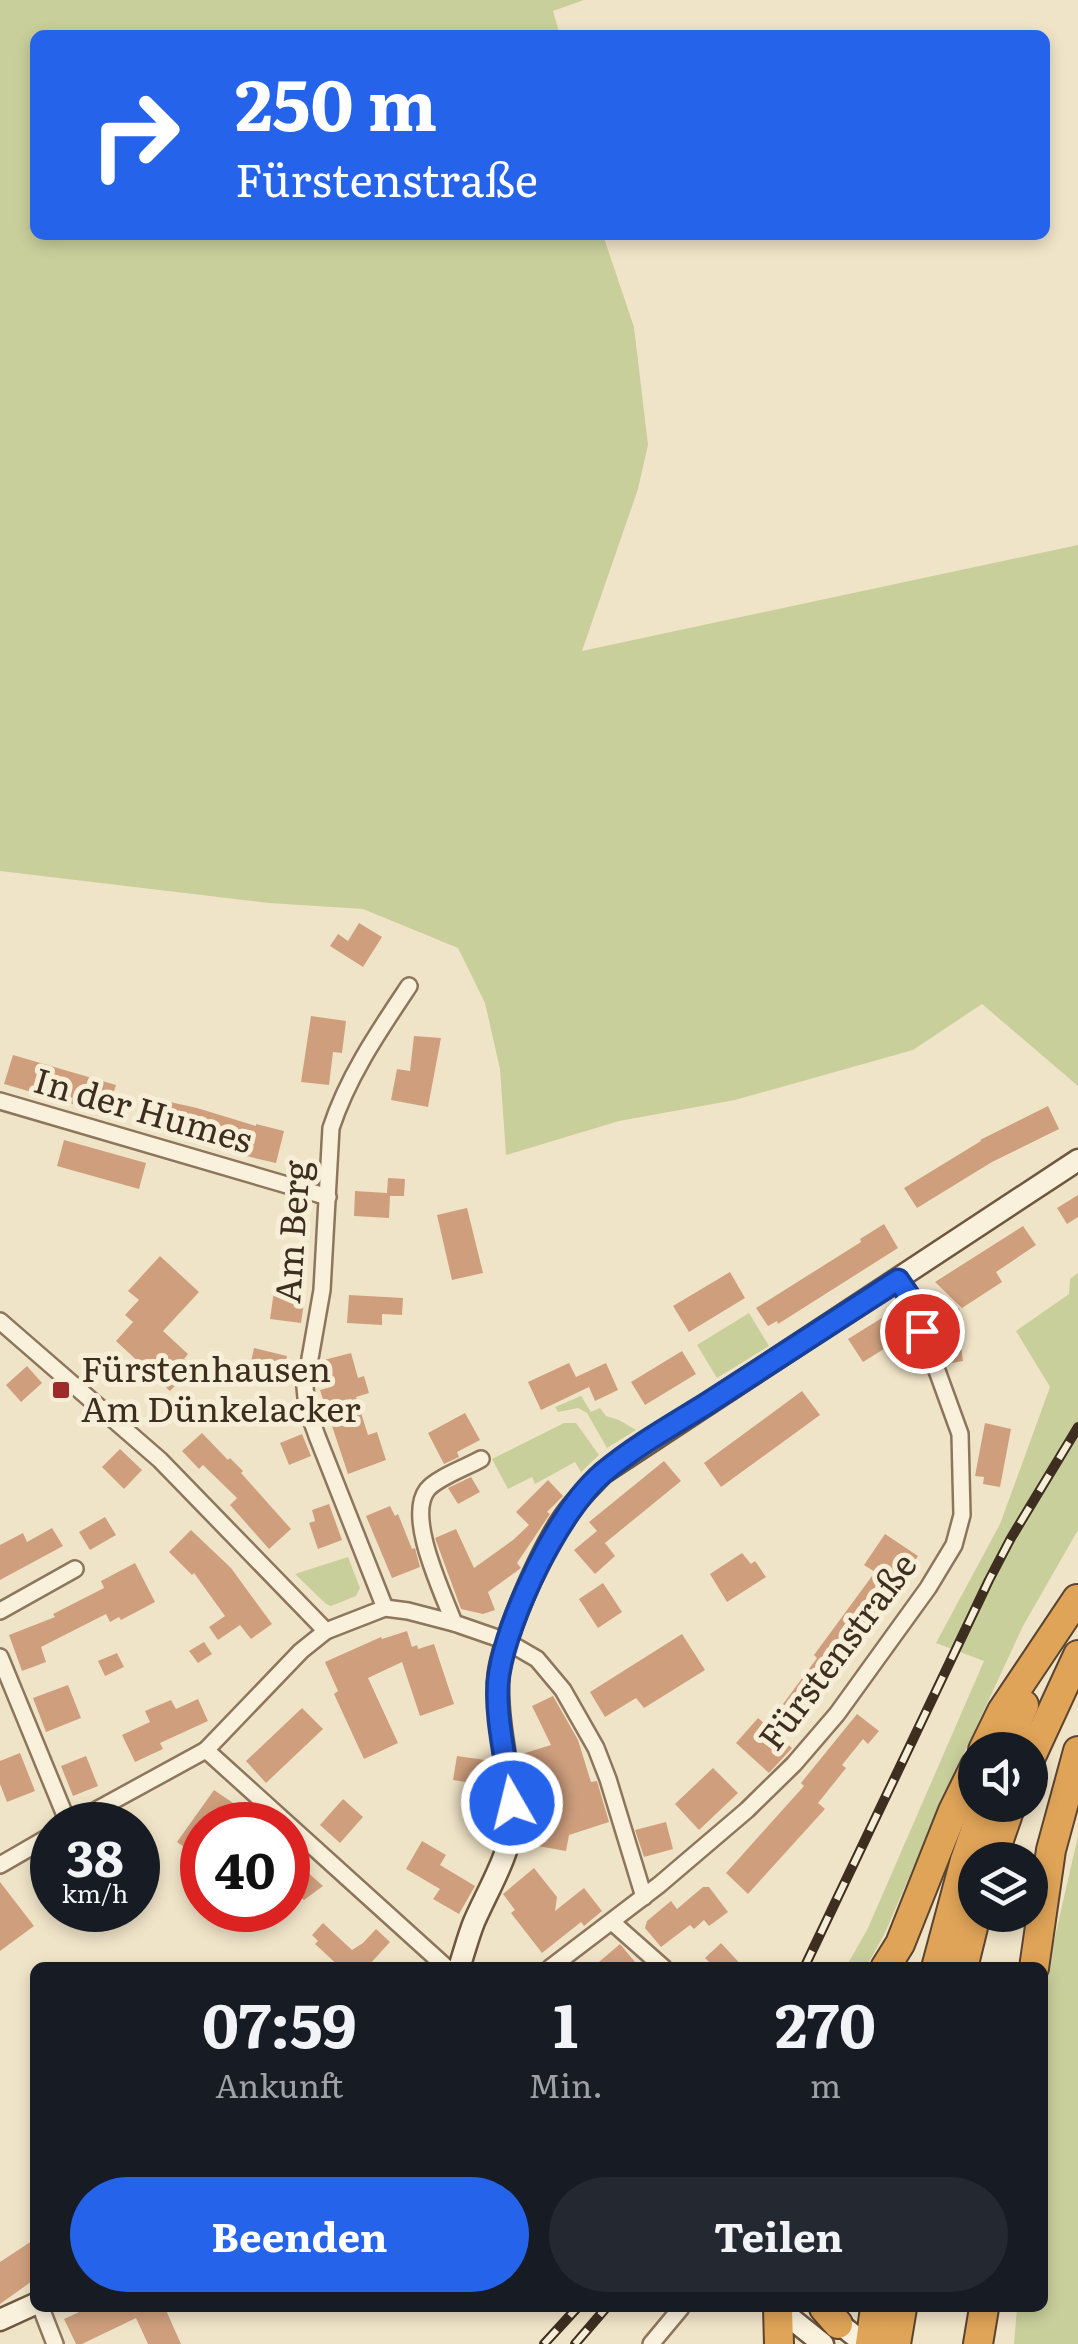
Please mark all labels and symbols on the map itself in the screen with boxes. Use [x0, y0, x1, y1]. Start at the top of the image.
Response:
street label: In der Humes [29, 1052, 259, 1164]
street label: Am Berg [259, 1158, 321, 1305]
pin [880, 1289, 965, 1374]
place label: Fürstenhausen Am Dünkelacker [81, 1341, 361, 1433]
marker: Fürstenhausen Am Dünkelacker [50, 1379, 72, 1401]
street label: Fürstenstraße [744, 1540, 927, 1760]
position arrow [460, 1751, 564, 1855]
speed limit sign: 40 [180, 1802, 310, 1932]

